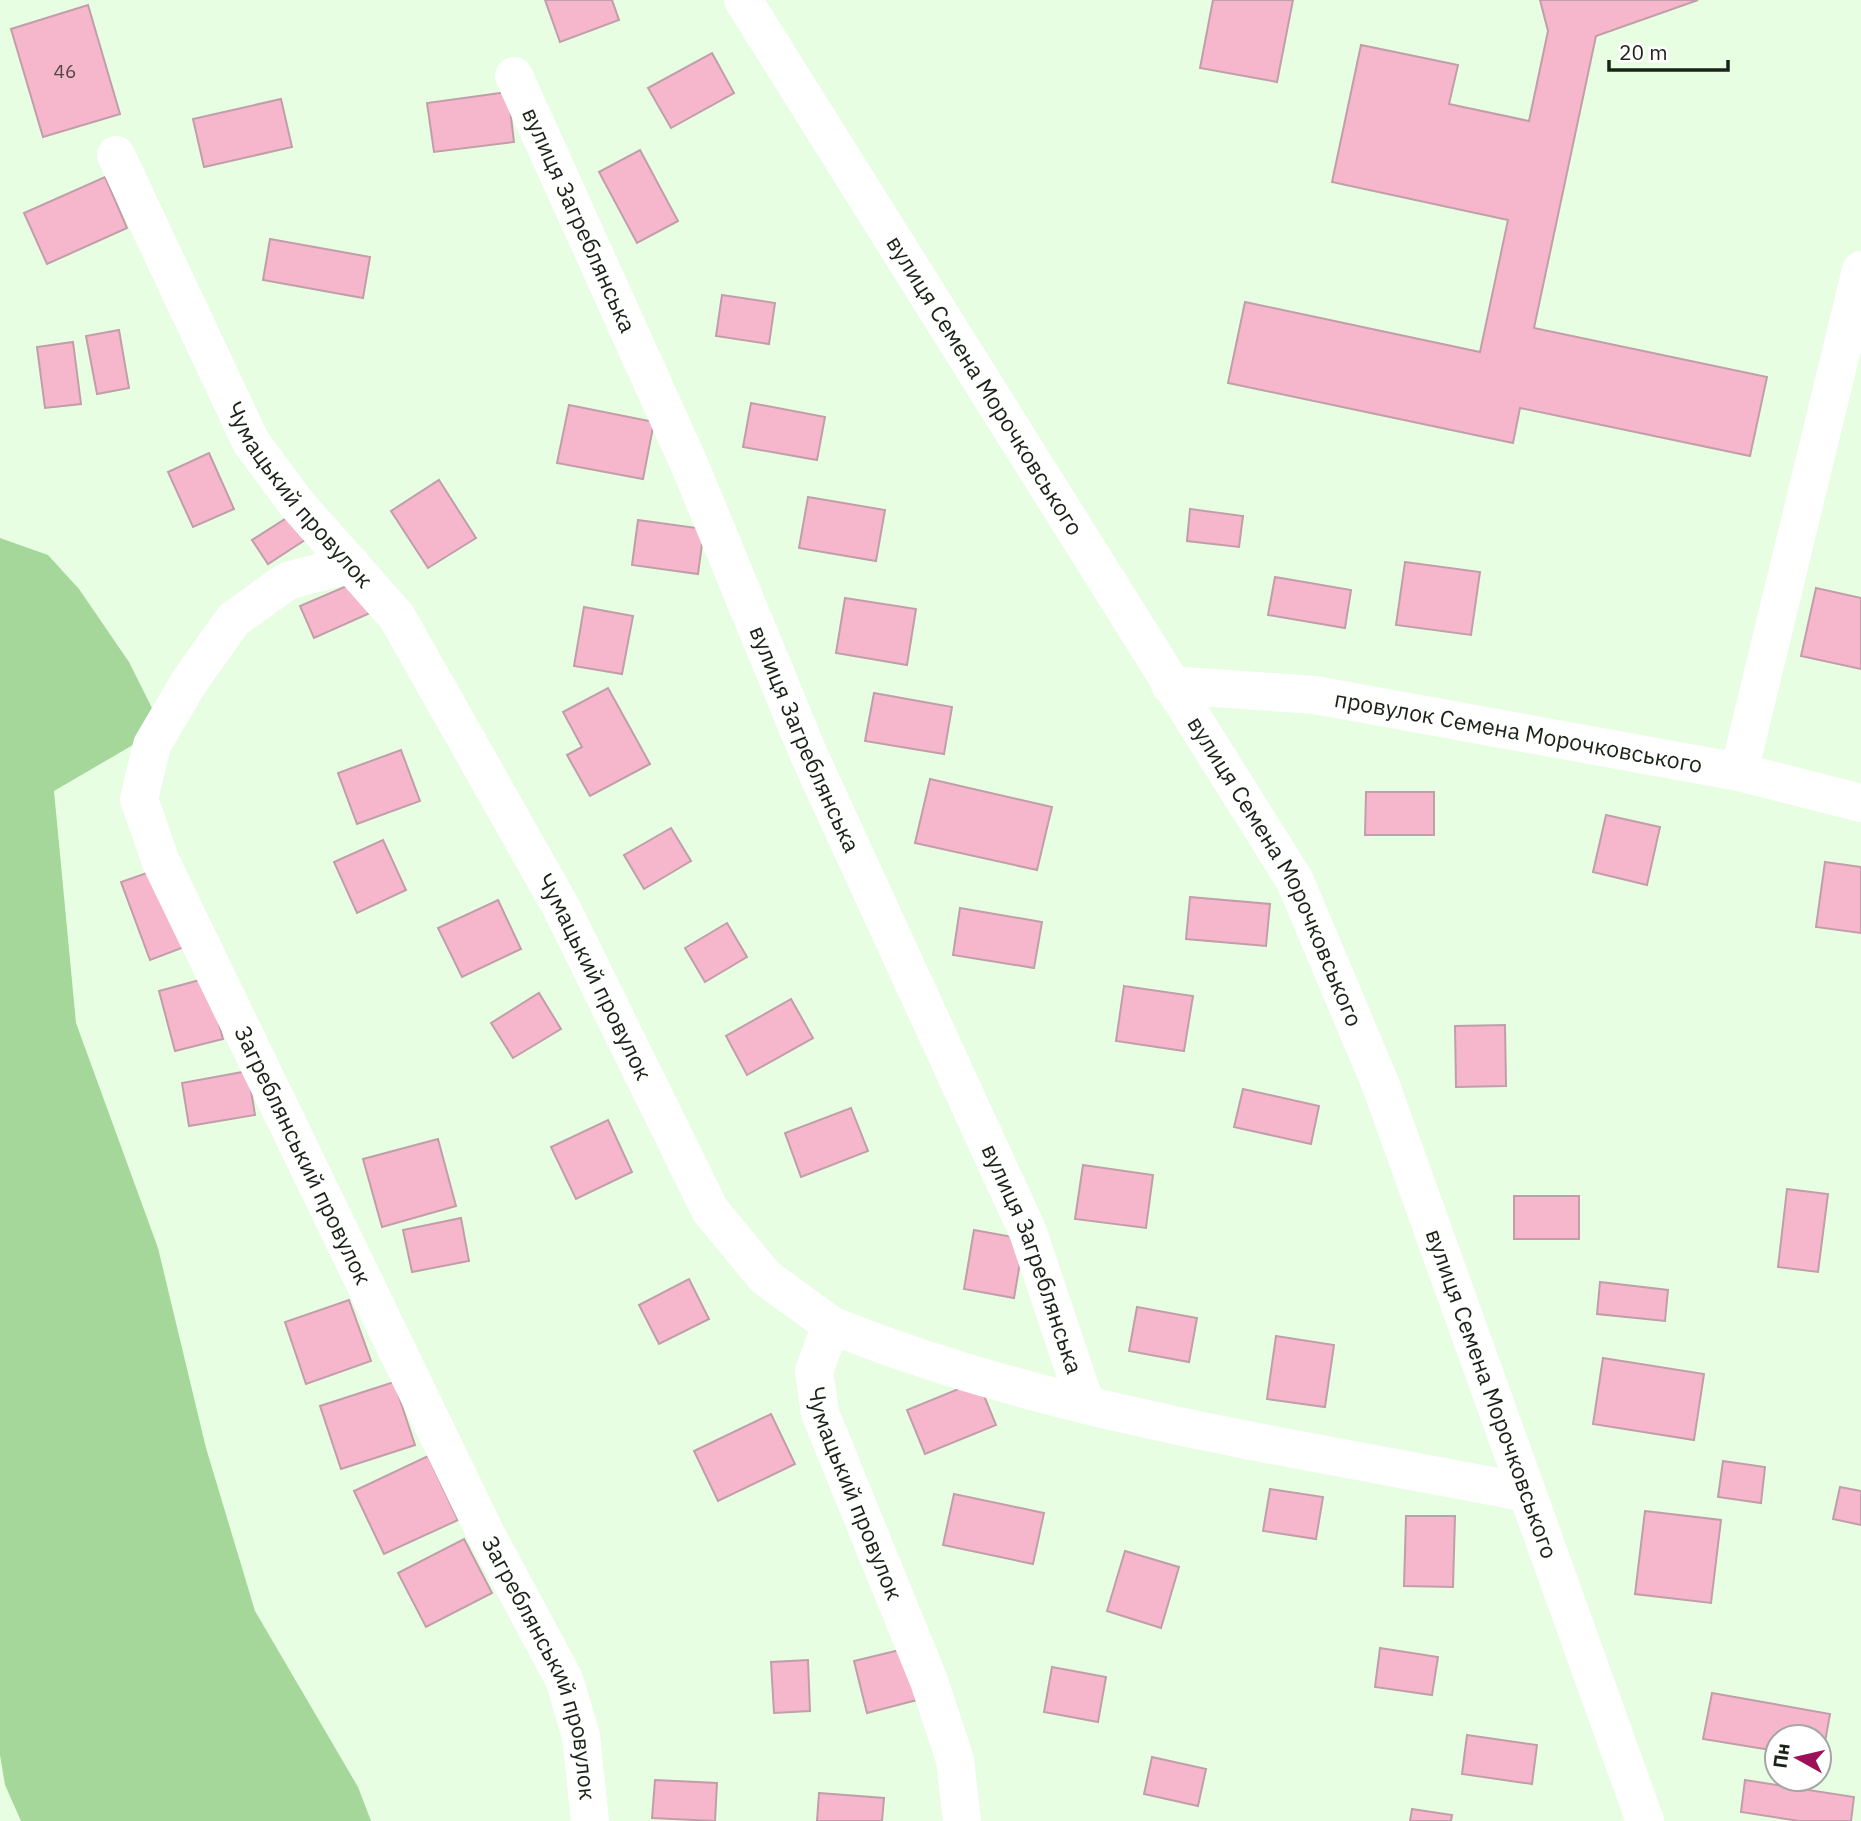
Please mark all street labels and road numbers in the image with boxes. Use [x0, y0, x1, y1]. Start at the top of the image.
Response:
street label: вулиця Загреблянська [516, 102, 644, 337]
street label: вулиця Семена Морочковського [880, 230, 1091, 541]
street label: Чумацький провулок [220, 396, 380, 594]
street label: вулиця Загреблянська [743, 621, 868, 857]
street label: провулок Семена Морочковського [1332, 683, 1705, 779]
street label: вулиця Семена Морочковського [1181, 710, 1370, 1031]
street label: Чумацький провулок [531, 868, 660, 1085]
street label: Загреблянський провулок [228, 1020, 379, 1289]
street label: вулиця Загреблянська [976, 1139, 1090, 1377]
street label: вулиця Семена Морочковського [1420, 1225, 1565, 1562]
street label: Чумацький провулок [802, 1385, 910, 1604]
street label: Загреблянський провулок [476, 1530, 604, 1801]

